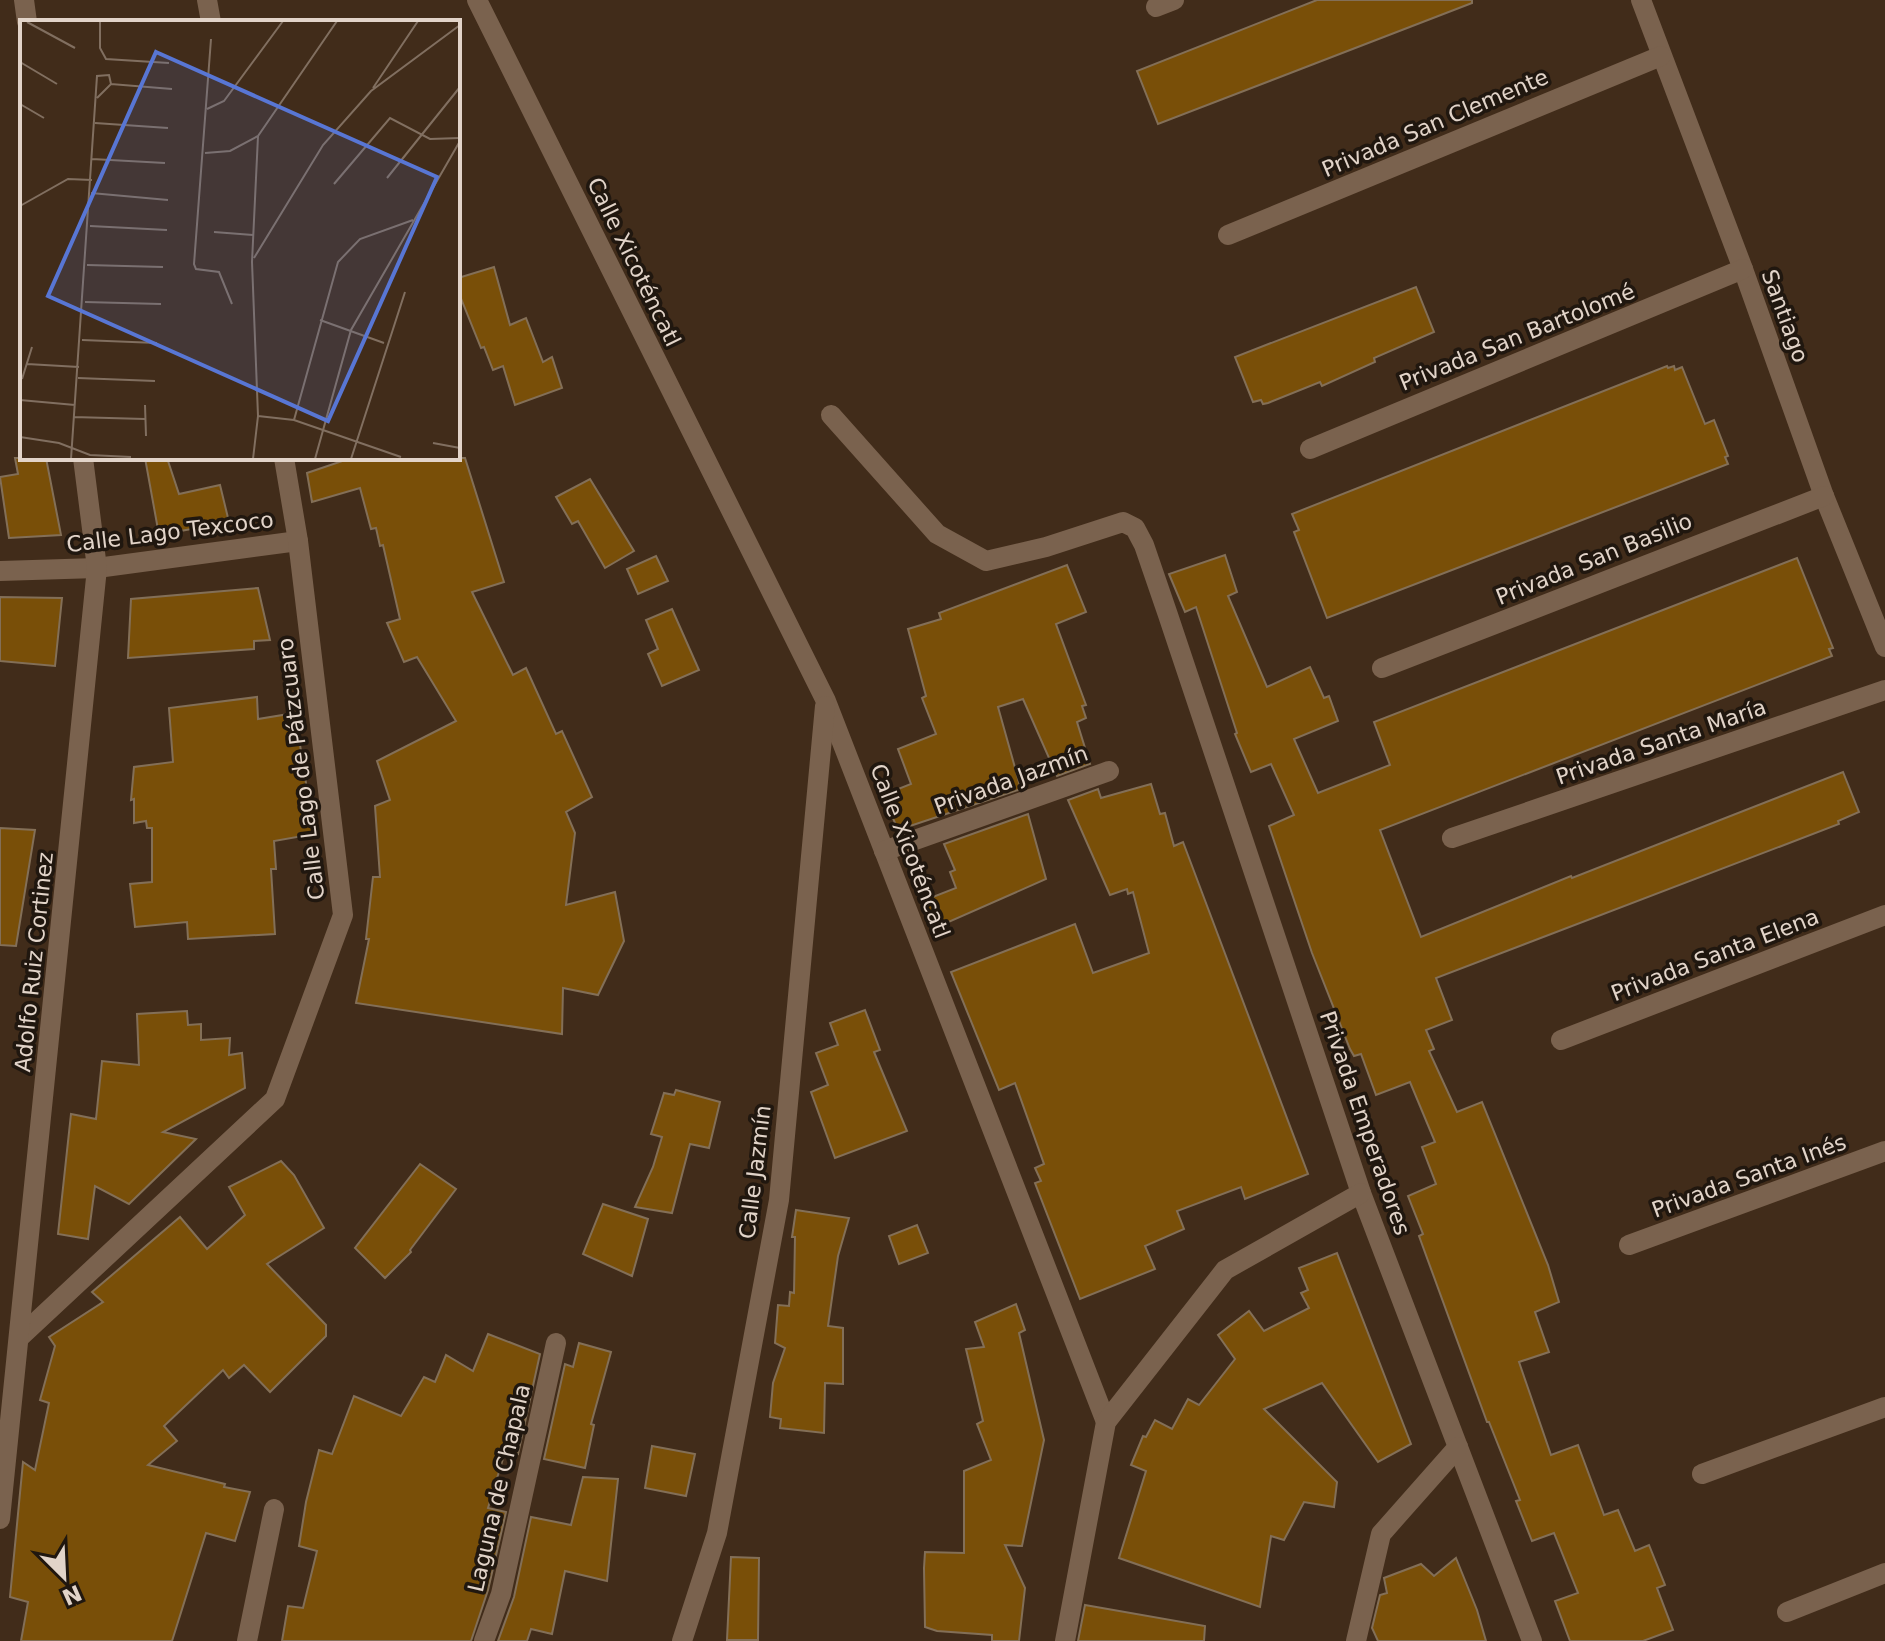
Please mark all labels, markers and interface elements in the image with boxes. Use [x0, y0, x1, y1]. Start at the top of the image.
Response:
inset map [20, 20, 460, 460]
street label: Privada San Clemente [1318, 64, 1552, 182]
street label: Calle Xicoténcatl [582, 173, 686, 351]
street label: Santiago [1757, 266, 1813, 366]
street label: Privada San Bartolomé [1396, 278, 1638, 396]
street label: Calle Lago Texcoco [65, 507, 275, 557]
street label: Privada San Basilio [1492, 508, 1696, 610]
street label: Calle Lago de Pátzcuaro [273, 637, 329, 901]
street label: Privada Santa María [1553, 694, 1769, 790]
street label: Privada Jazmín [931, 741, 1091, 819]
street label: Calle Xicoténcatl [865, 760, 955, 942]
street label: Adolfo Ruiz Cortinez [10, 851, 58, 1073]
street label: Privada Santa Elena [1608, 904, 1822, 1006]
street label: Privada Emperadores [1315, 1008, 1415, 1238]
street label: Calle Jazmín [734, 1104, 776, 1240]
street label: Privada Santa Inés [1648, 1129, 1850, 1223]
street label: Laguna de Chapala [463, 1382, 535, 1594]
north arrow [24, 1537, 104, 1617]
text: N [58, 1580, 85, 1610]

